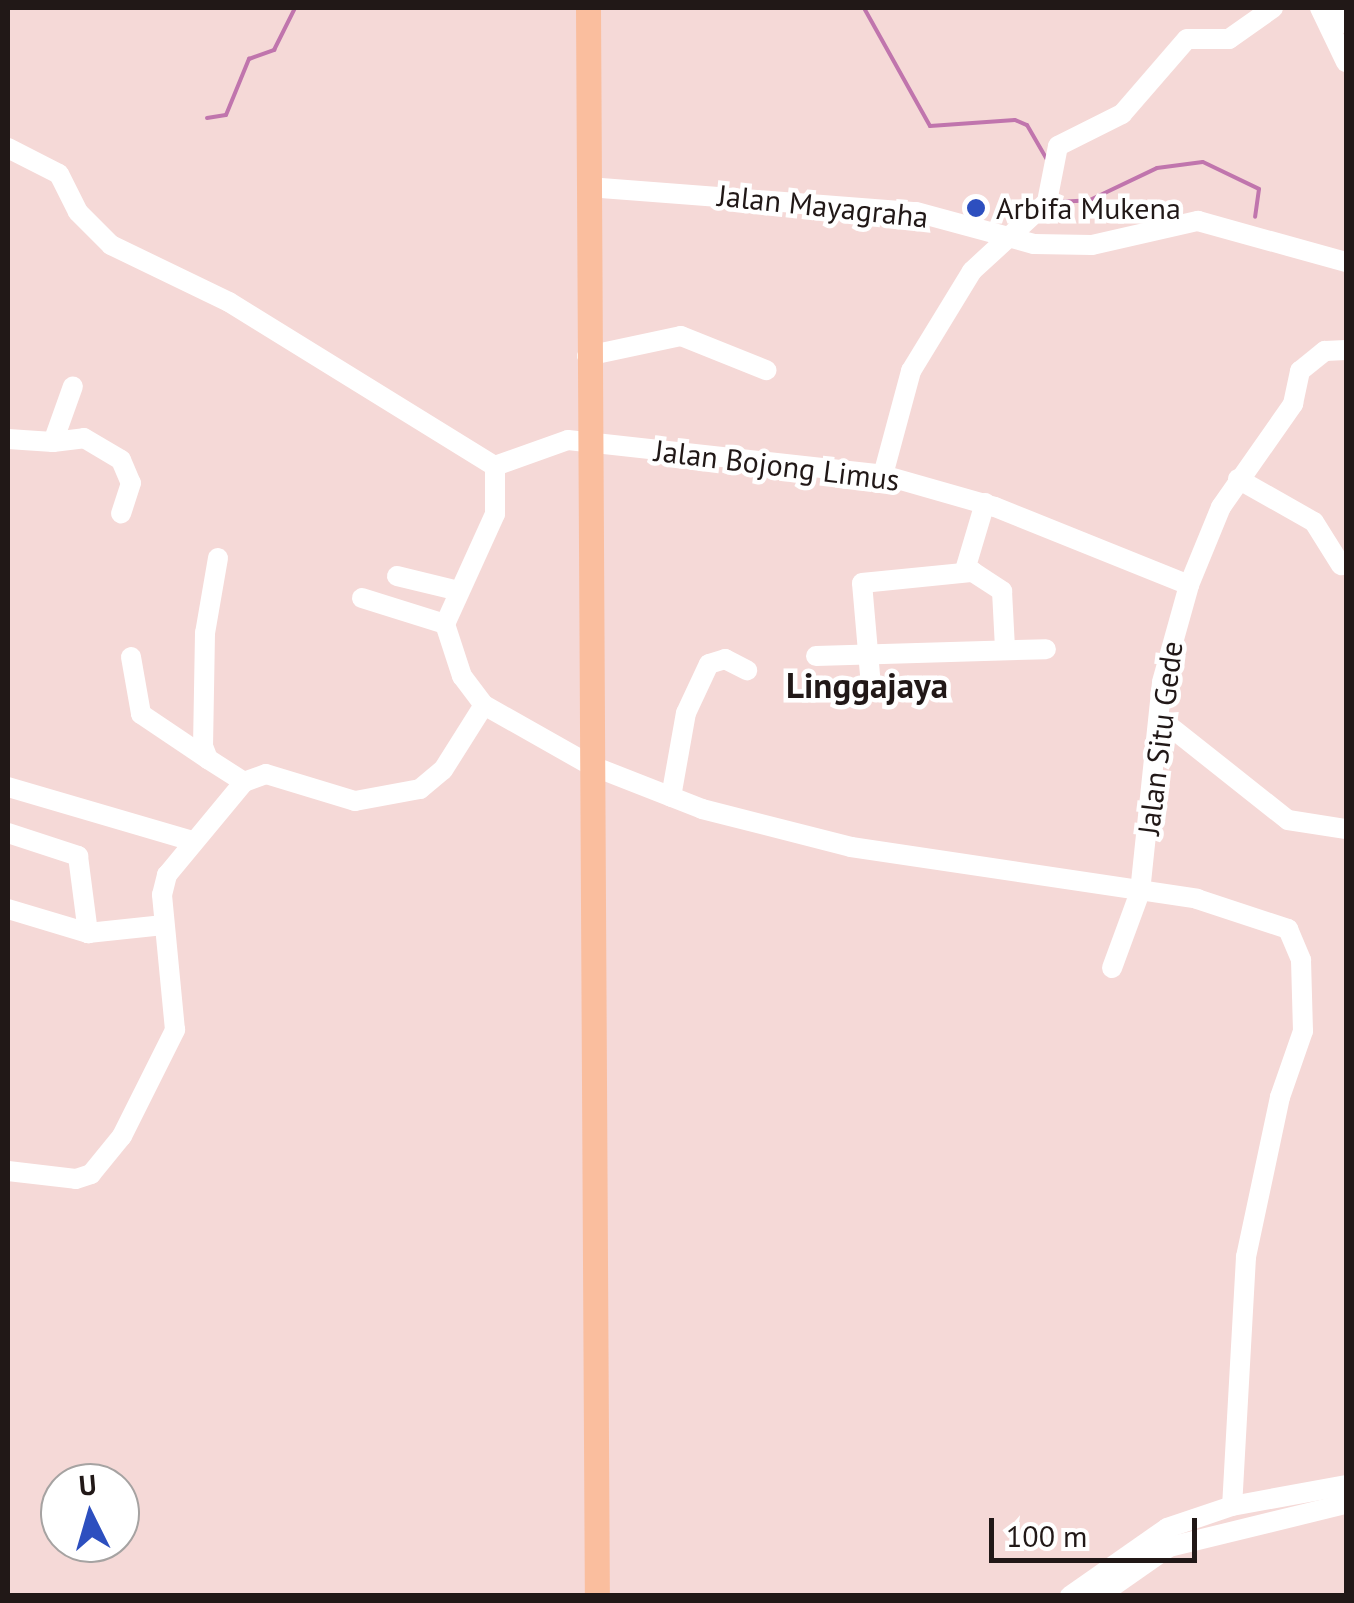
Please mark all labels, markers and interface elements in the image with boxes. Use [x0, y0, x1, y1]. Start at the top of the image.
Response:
street label: Jalan Mayagraha [716, 177, 930, 235]
place label: Arbifa Mukena [996, 190, 1181, 226]
marker: Arbifa Mukena [965, 197, 987, 219]
street label: Jalan Bojong Limus [652, 432, 902, 498]
street label: Jalan Situ Gede [1130, 639, 1190, 837]
district label: Linggajaya [786, 664, 948, 706]
north arrow [40, 1463, 140, 1563]
text: U [77, 1465, 98, 1504]
scale bar [994, 1498, 1202, 1560]
text: 100 m [1006, 1516, 1087, 1555]

